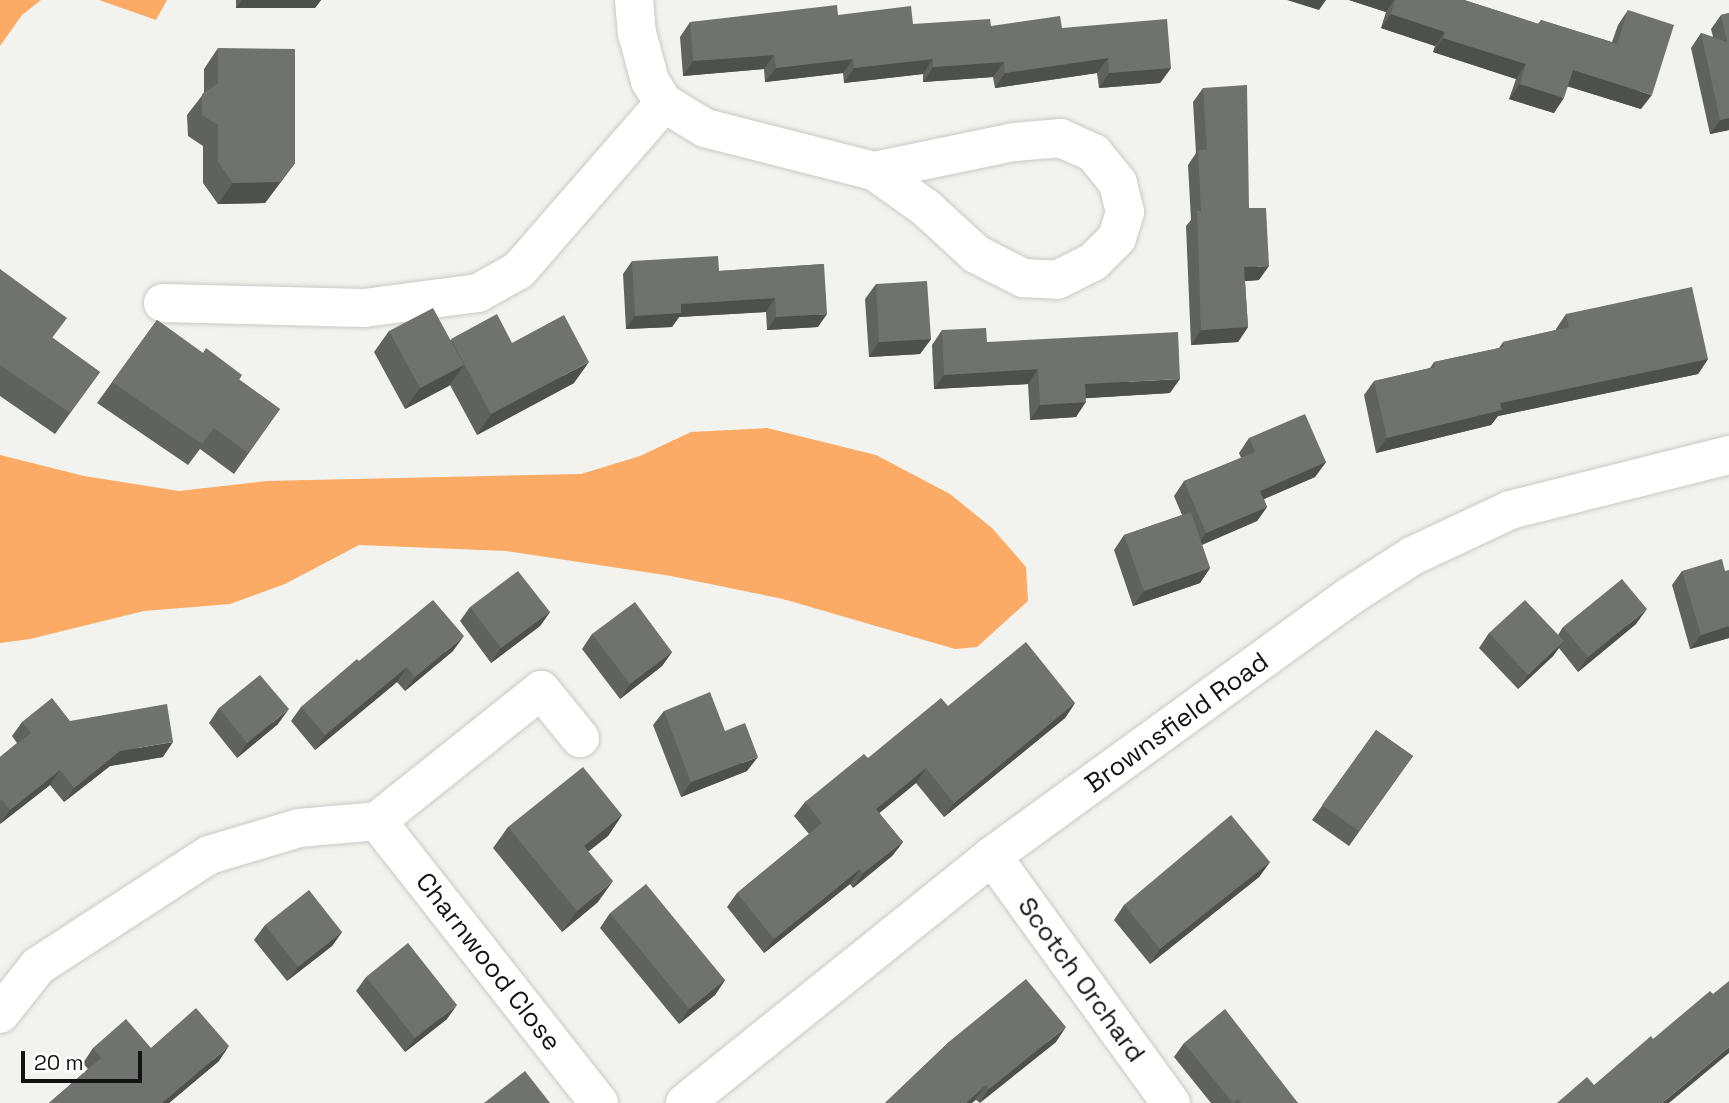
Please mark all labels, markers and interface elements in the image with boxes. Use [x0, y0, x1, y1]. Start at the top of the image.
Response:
street label: Brownsfield Road [1079, 646, 1275, 800]
street label: Charnwood Close [409, 867, 567, 1057]
street label: Scotch Orchard [1011, 892, 1151, 1068]
scale bar [24, 1036, 145, 1080]
text: 20 m [34, 1049, 84, 1076]

